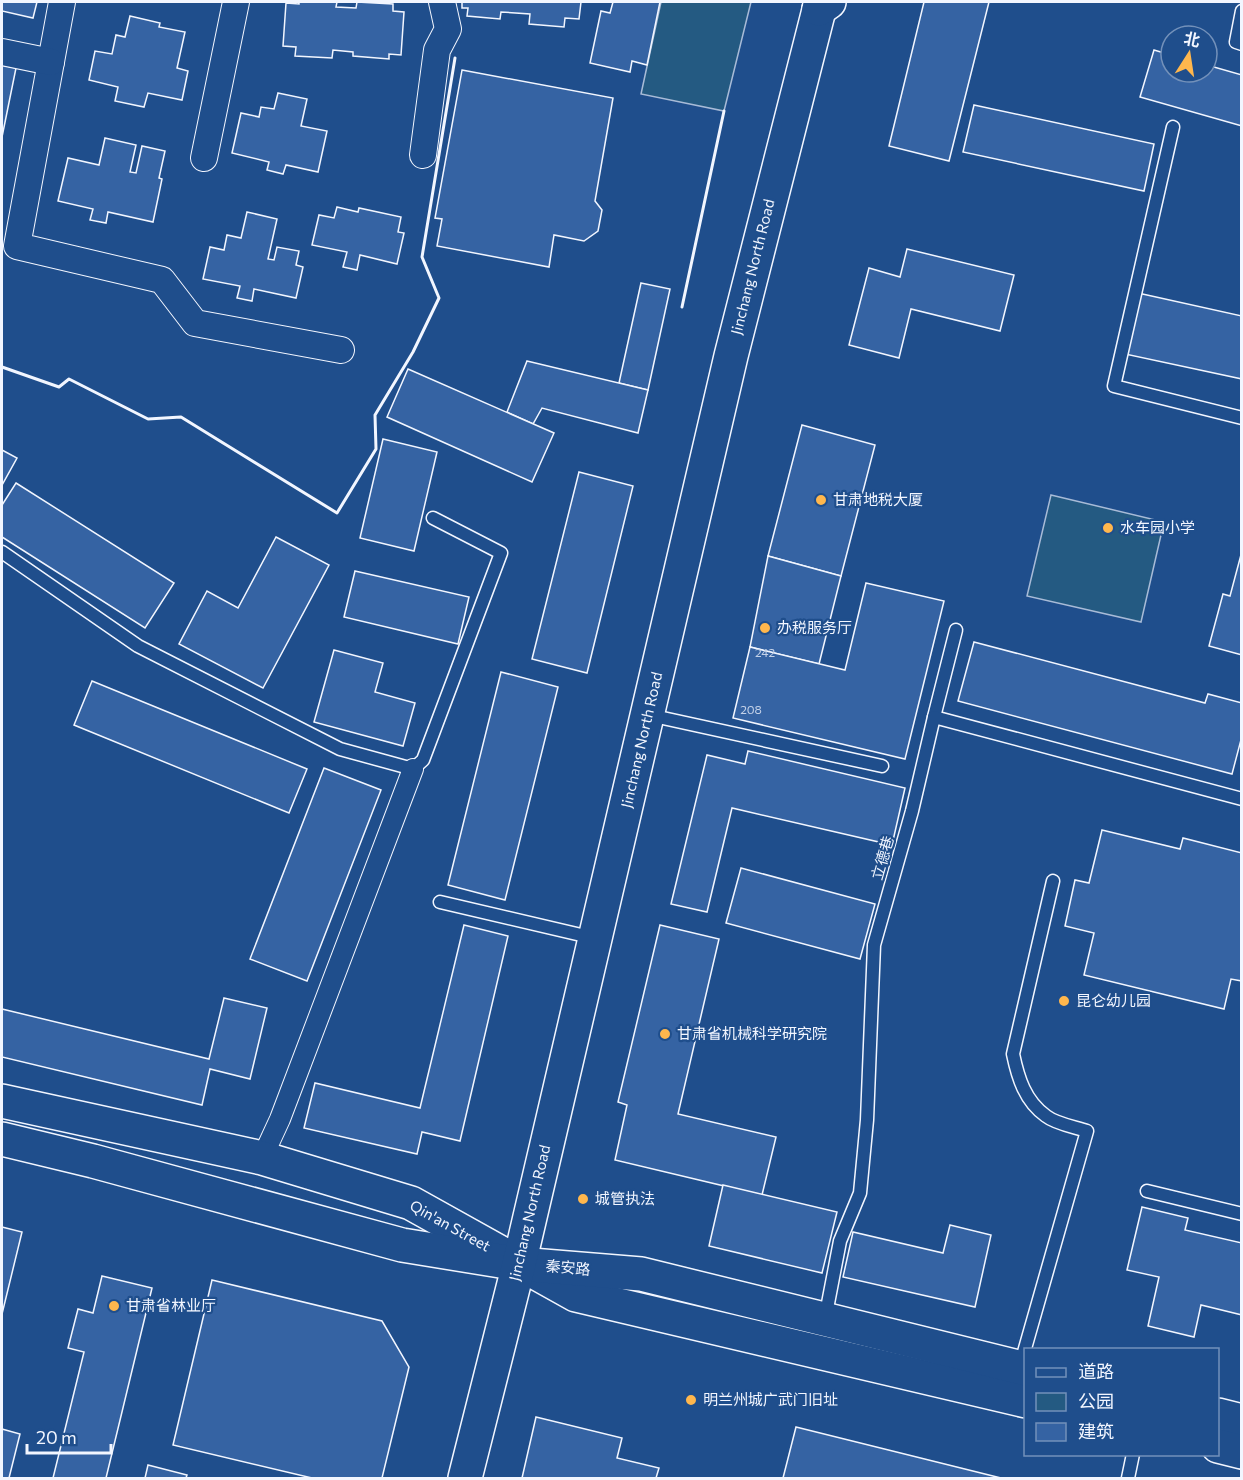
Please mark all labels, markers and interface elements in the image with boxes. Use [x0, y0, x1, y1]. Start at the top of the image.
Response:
north arrow [1159, 24, 1219, 84]
text: 北 [1182, 28, 1202, 50]
street label: Jinchang North Road [726, 197, 778, 336]
place label: 甘肃地税大厦 [833, 490, 923, 508]
marker: 甘肃地税大厦 [814, 493, 828, 507]
place label: 水车园小学 [1120, 518, 1195, 536]
marker: 水车园小学 [1101, 521, 1115, 535]
place label: 办税服务厅 [777, 618, 852, 636]
marker: 办税服务厅 [758, 621, 772, 635]
house number: 242 [755, 645, 775, 659]
street label: Jinchang North Road [617, 670, 665, 810]
house number: 208 [740, 702, 762, 716]
street label: 立德巷 [867, 834, 897, 882]
place label: 昆仑幼儿园 [1076, 991, 1151, 1009]
marker: 昆仑幼儿园 [1057, 994, 1071, 1008]
place label: 甘肃省机械科学研究院 [677, 1024, 827, 1042]
marker: 甘肃省机械科学研究院 [658, 1027, 672, 1041]
street label: Jinchang North Road [505, 1143, 553, 1283]
place label: 城管执法 [595, 1189, 655, 1207]
marker: 城管执法 [576, 1192, 590, 1206]
street label: Qin'an Street [407, 1196, 494, 1255]
street label: 秦安路 [545, 1256, 591, 1278]
place label: 甘肃省林业厅 [126, 1296, 216, 1314]
marker: 甘肃省林业厅 [107, 1299, 121, 1313]
legend [1024, 1348, 1219, 1456]
text: 道路 [1078, 1360, 1114, 1382]
place label: 明兰州城广武门旧址 [703, 1390, 838, 1408]
text: 公园 [1078, 1390, 1114, 1412]
marker: 明兰州城广武门旧址 [684, 1393, 698, 1407]
scale bar [27, 1417, 111, 1455]
text: 建筑 [1078, 1420, 1114, 1442]
text: 20 m [36, 1426, 77, 1448]

